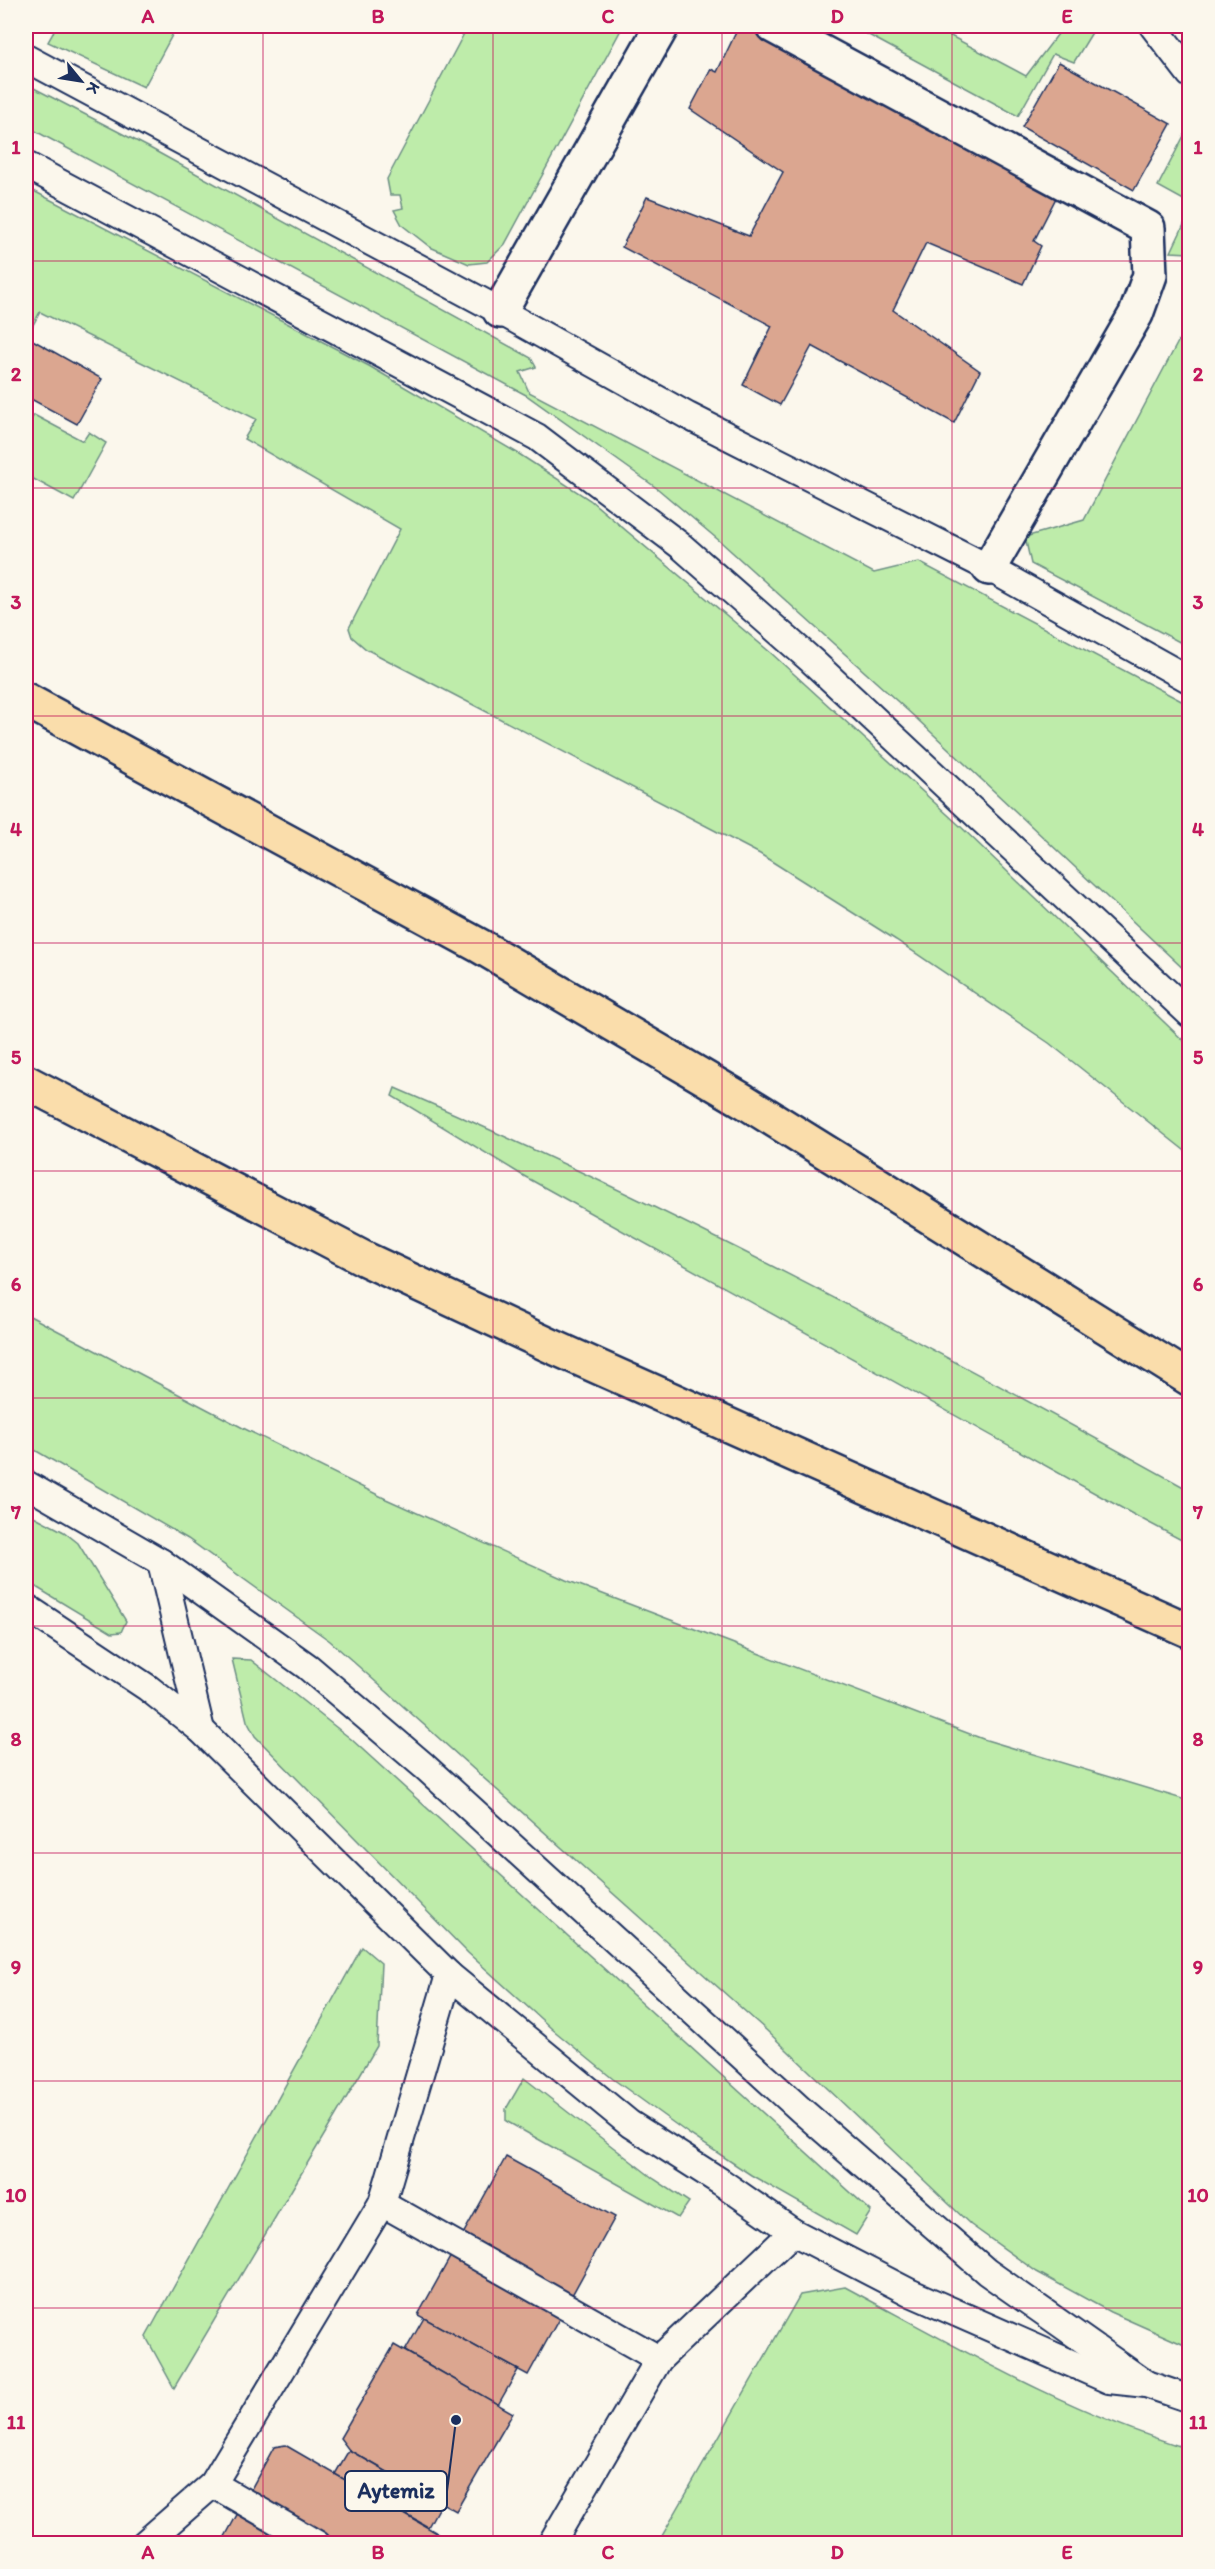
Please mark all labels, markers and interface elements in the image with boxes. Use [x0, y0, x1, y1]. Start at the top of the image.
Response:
text: A [141, 4, 155, 28]
text: B [372, 4, 385, 28]
text: C [602, 4, 615, 28]
text: D [830, 4, 844, 28]
text: E [1061, 4, 1073, 28]
north arrow [51, 51, 111, 111]
text: K [82, 79, 104, 98]
text: 1 [11, 135, 21, 159]
text: 1 [1193, 135, 1203, 159]
text: 2 [11, 362, 22, 386]
text: 2 [1193, 362, 1204, 386]
text: 3 [11, 590, 22, 614]
text: 3 [1193, 590, 1204, 614]
text: 4 [10, 817, 22, 841]
text: 4 [1192, 817, 1204, 841]
text: 5 [11, 1045, 22, 1069]
text: 5 [1193, 1045, 1204, 1069]
text: 6 [11, 1272, 22, 1296]
text: 6 [1193, 1272, 1204, 1296]
text: 7 [10, 1500, 21, 1524]
text: 7 [1192, 1500, 1203, 1524]
text: 8 [11, 1727, 22, 1751]
text: 8 [1193, 1727, 1204, 1751]
text: 9 [11, 1955, 21, 1979]
text: 9 [1193, 1955, 1203, 1979]
text: 10 [5, 2183, 27, 2207]
text: 10 [1187, 2183, 1209, 2207]
text: 11 [7, 2410, 26, 2434]
text: 11 [1189, 2410, 1208, 2434]
callout: Aytemiz [345, 2471, 447, 2511]
text: Aytemiz [356, 2477, 435, 2504]
text: A [141, 2540, 155, 2564]
text: B [372, 2540, 385, 2564]
text: C [602, 2540, 615, 2564]
text: D [830, 2540, 844, 2564]
text: E [1061, 2540, 1073, 2564]

